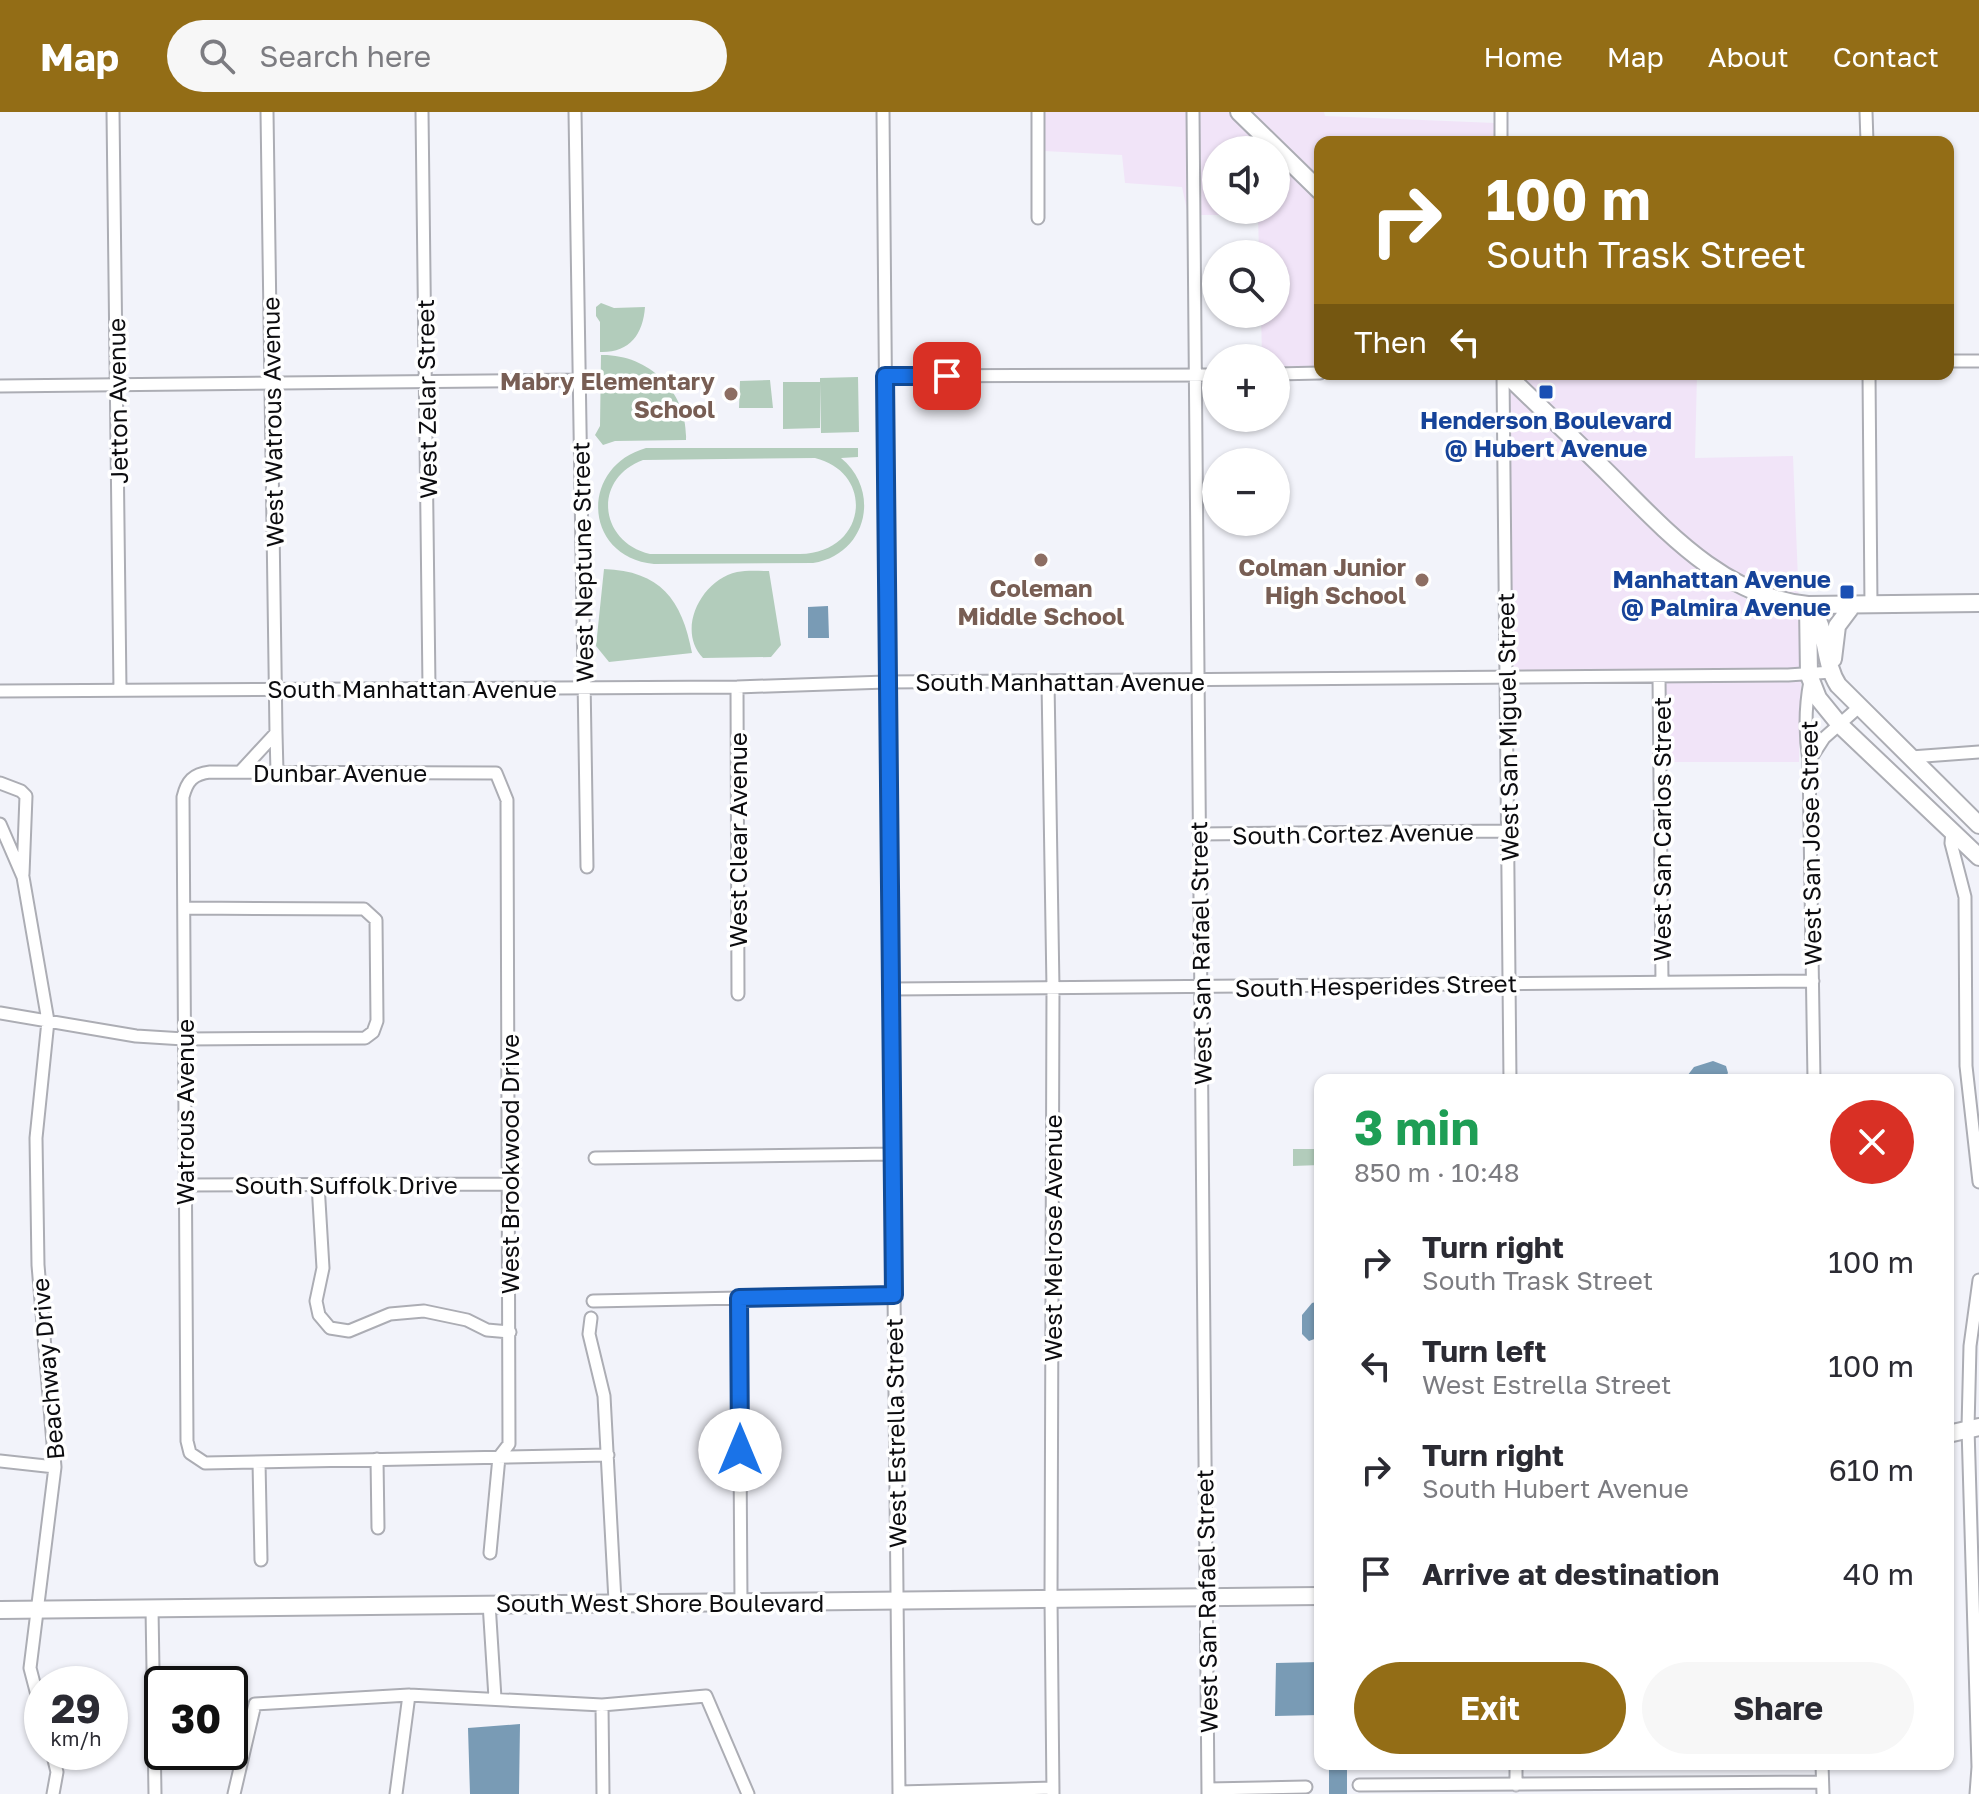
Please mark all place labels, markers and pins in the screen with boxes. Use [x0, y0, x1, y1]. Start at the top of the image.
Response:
pin [913, 342, 981, 410]
place label: Mabry Elementary School [500, 366, 716, 423]
marker: Henderson Boulevard @ Hubert Avenue [1537, 383, 1555, 401]
marker: Mabry Elementary School [722, 385, 740, 403]
place label: Henderson Boulevard @ Hubert Avenue [1420, 405, 1672, 462]
marker: Coleman Middle School [1032, 551, 1050, 569]
place label: Colman Junior High School [1238, 552, 1406, 609]
place label: Manhattan Avenue @ Palmira Avenue [1613, 564, 1831, 621]
marker: Colman Junior High School [1413, 571, 1431, 589]
place label: Coleman Middle School [958, 573, 1124, 630]
marker: Manhattan Avenue @ Palmira Avenue [1838, 583, 1856, 601]

